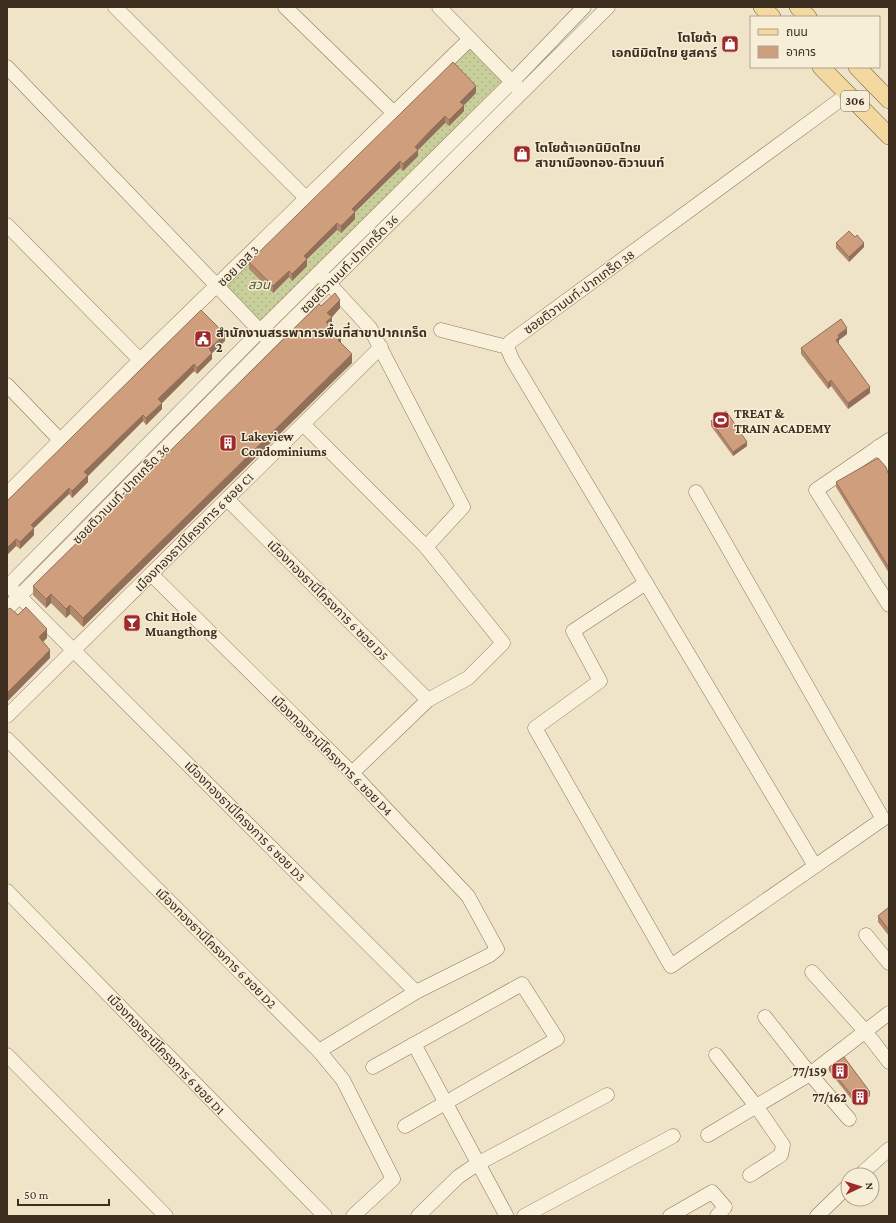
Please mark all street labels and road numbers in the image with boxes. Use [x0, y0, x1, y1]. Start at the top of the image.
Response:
road number: 306 [841, 91, 869, 111]
street label: ซอยติวานนท์-ปากเกร็ด 36 [297, 212, 401, 316]
street label: ซอย เอส 3 [214, 242, 262, 290]
street label: ซอยติวานนท์-ปากเกร็ด 38 [521, 247, 637, 337]
street label: ซอยติวานนท์-ปากเกร็ด 36 [69, 441, 173, 547]
street label: เมืองทองธานีโครงการ 6 ซอย C1 [131, 469, 257, 595]
street label: เมืองทองธานีโครงการ 6 ซอย D5 [264, 536, 392, 664]
street label: เมืองทองธานีโครงการ 6 ซอย D4 [268, 691, 396, 819]
street label: เมืองทองธานีโครงการ 6 ซอย D3 [182, 758, 308, 884]
street label: เมืองทองธานีโครงการ 6 ซอย D2 [152, 884, 280, 1012]
street label: เมืองทองธานีโครงการ 6 ซอย D1 [104, 990, 228, 1118]

